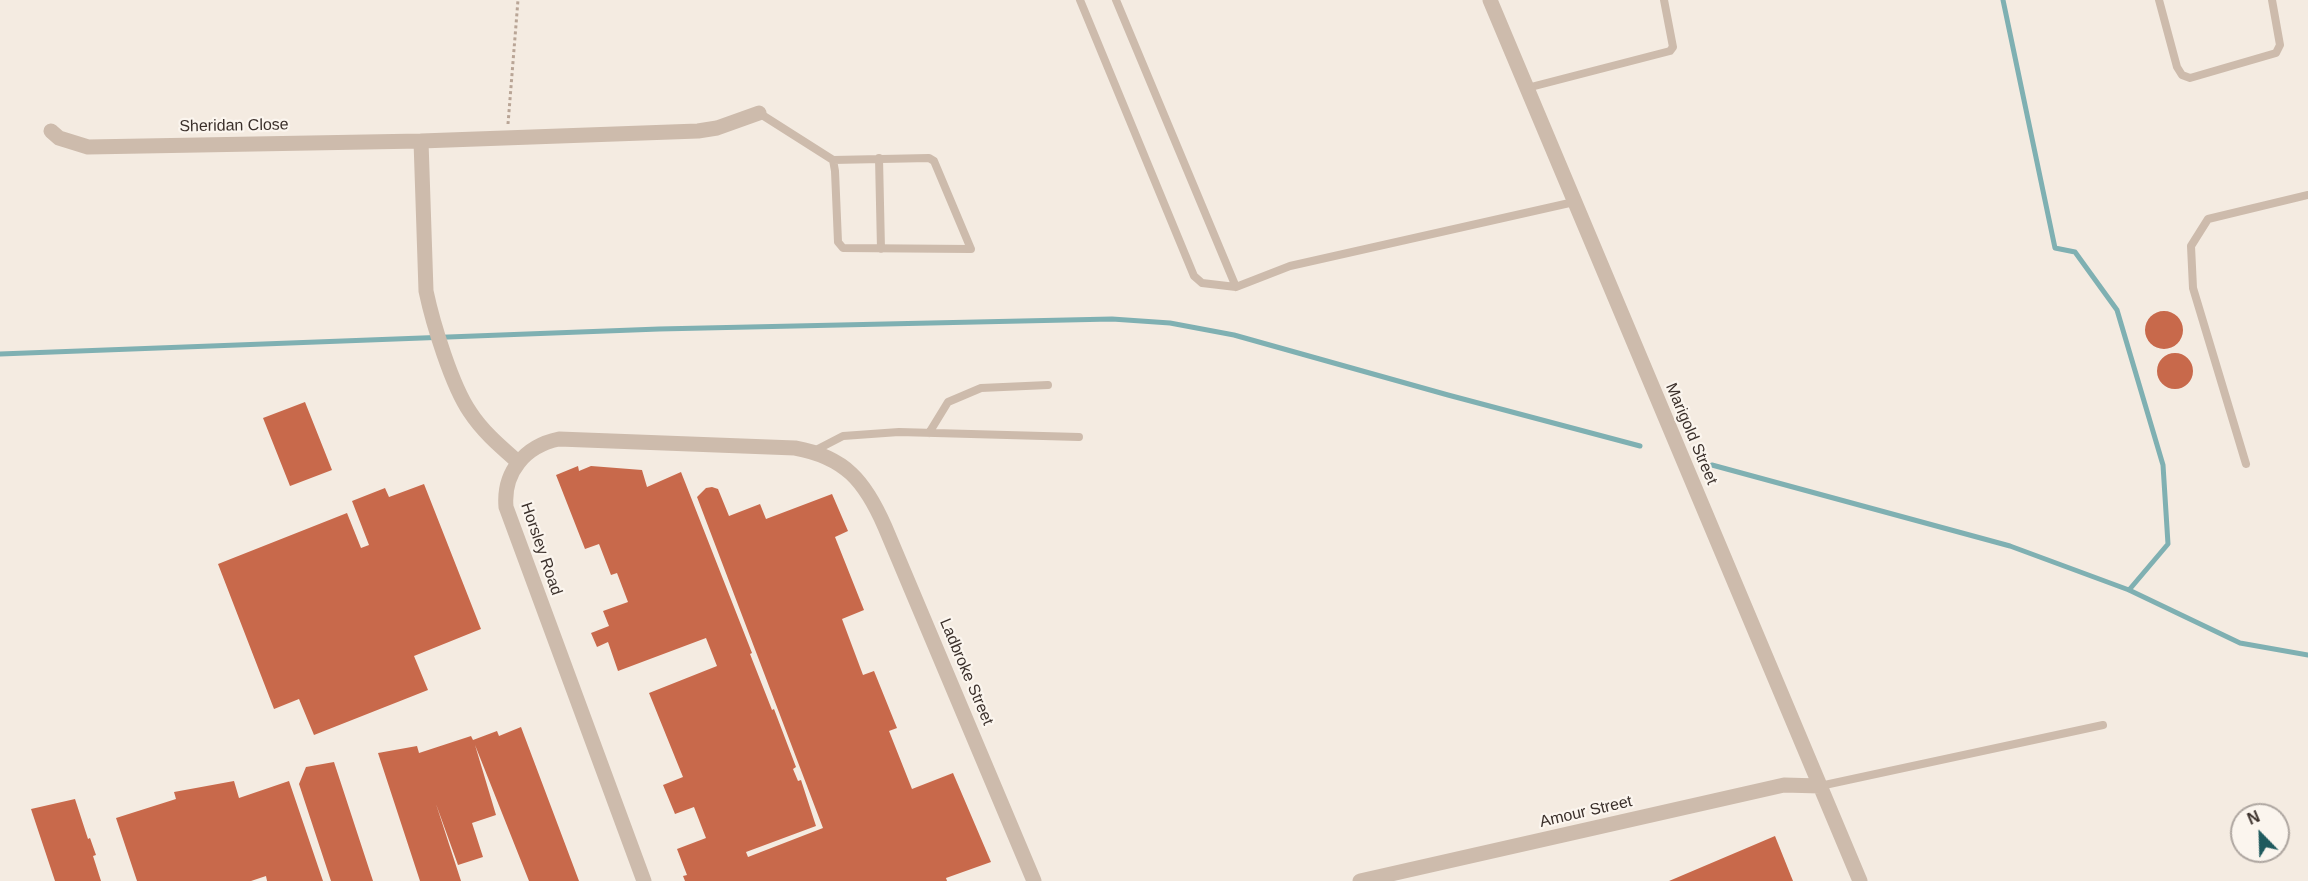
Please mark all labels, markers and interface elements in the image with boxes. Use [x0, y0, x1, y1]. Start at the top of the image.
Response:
street label: Sheridan Close [179, 115, 289, 137]
street label: Marigold Street [1661, 380, 1721, 488]
street label: Horsley Road [516, 500, 566, 598]
street label: Ladbroke Street [935, 616, 997, 728]
street label: Amour Street [1538, 792, 1634, 832]
north arrow [2230, 803, 2290, 863]
text: N [2245, 808, 2262, 828]

